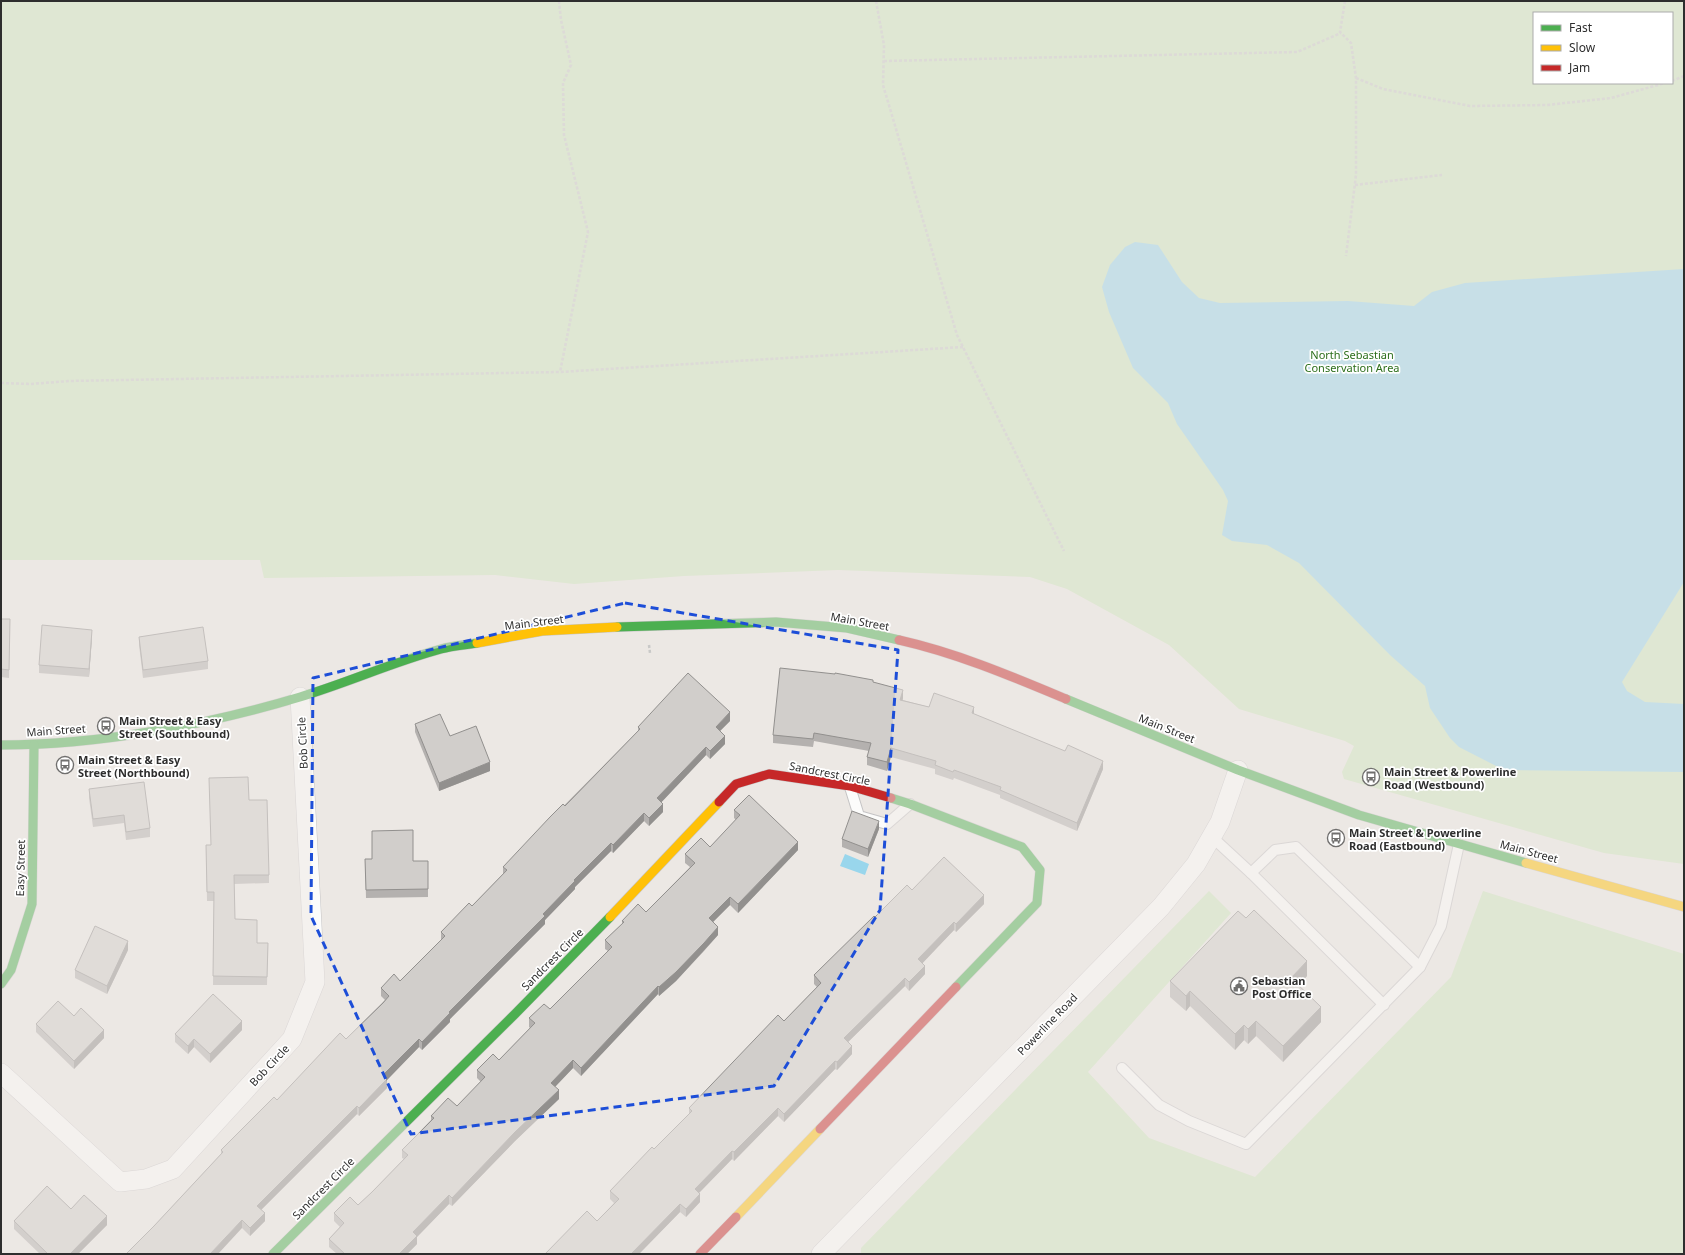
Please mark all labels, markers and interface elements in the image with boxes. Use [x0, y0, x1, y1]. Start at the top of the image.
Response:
legend [1533, 12, 1673, 84]
text: Fast [1569, 19, 1593, 36]
text: Slow [1569, 39, 1596, 56]
text: Jam [1568, 59, 1590, 76]
park label: North Sebastian Conservation Area [1304, 347, 1400, 375]
street label: Main Street [829, 608, 891, 634]
street label: Main Street [504, 611, 564, 633]
street label: Main Street [1137, 710, 1197, 746]
place label: Main Street & Easy Street (Southbound) [119, 713, 230, 741]
bus stop icon: Main Street & Easy Street (Southbound) [96, 716, 116, 736]
street label: Bob Circle [293, 717, 311, 769]
street label: Main Street [26, 720, 86, 740]
place label: Main Street & Easy Street (Northbound) [78, 752, 190, 780]
bus stop icon: Main Street & Easy Street (Northbound) [55, 755, 75, 775]
street label: Sandcrest Circle [788, 758, 872, 788]
place label: Main Street & Powerline Road (Westbound) [1384, 764, 1517, 792]
bus stop icon: Main Street & Powerline Road (Westbound) [1361, 767, 1381, 787]
place label: Main Street & Powerline Road (Eastbound) [1349, 825, 1482, 853]
bus stop icon: Main Street & Powerline Road (Eastbound) [1326, 828, 1346, 848]
street label: Main Street [1498, 836, 1560, 866]
street label: Easy Street [12, 839, 28, 897]
street label: Sandcrest Circle [518, 925, 586, 993]
place label: Sebastian Post Office [1252, 973, 1312, 1001]
public building icon: Sebastian Post Office [1229, 976, 1249, 996]
street label: Powerline Road [1014, 990, 1080, 1058]
street label: Bob Circle [246, 1041, 292, 1089]
street label: Sandcrest Circle [289, 1154, 357, 1222]

